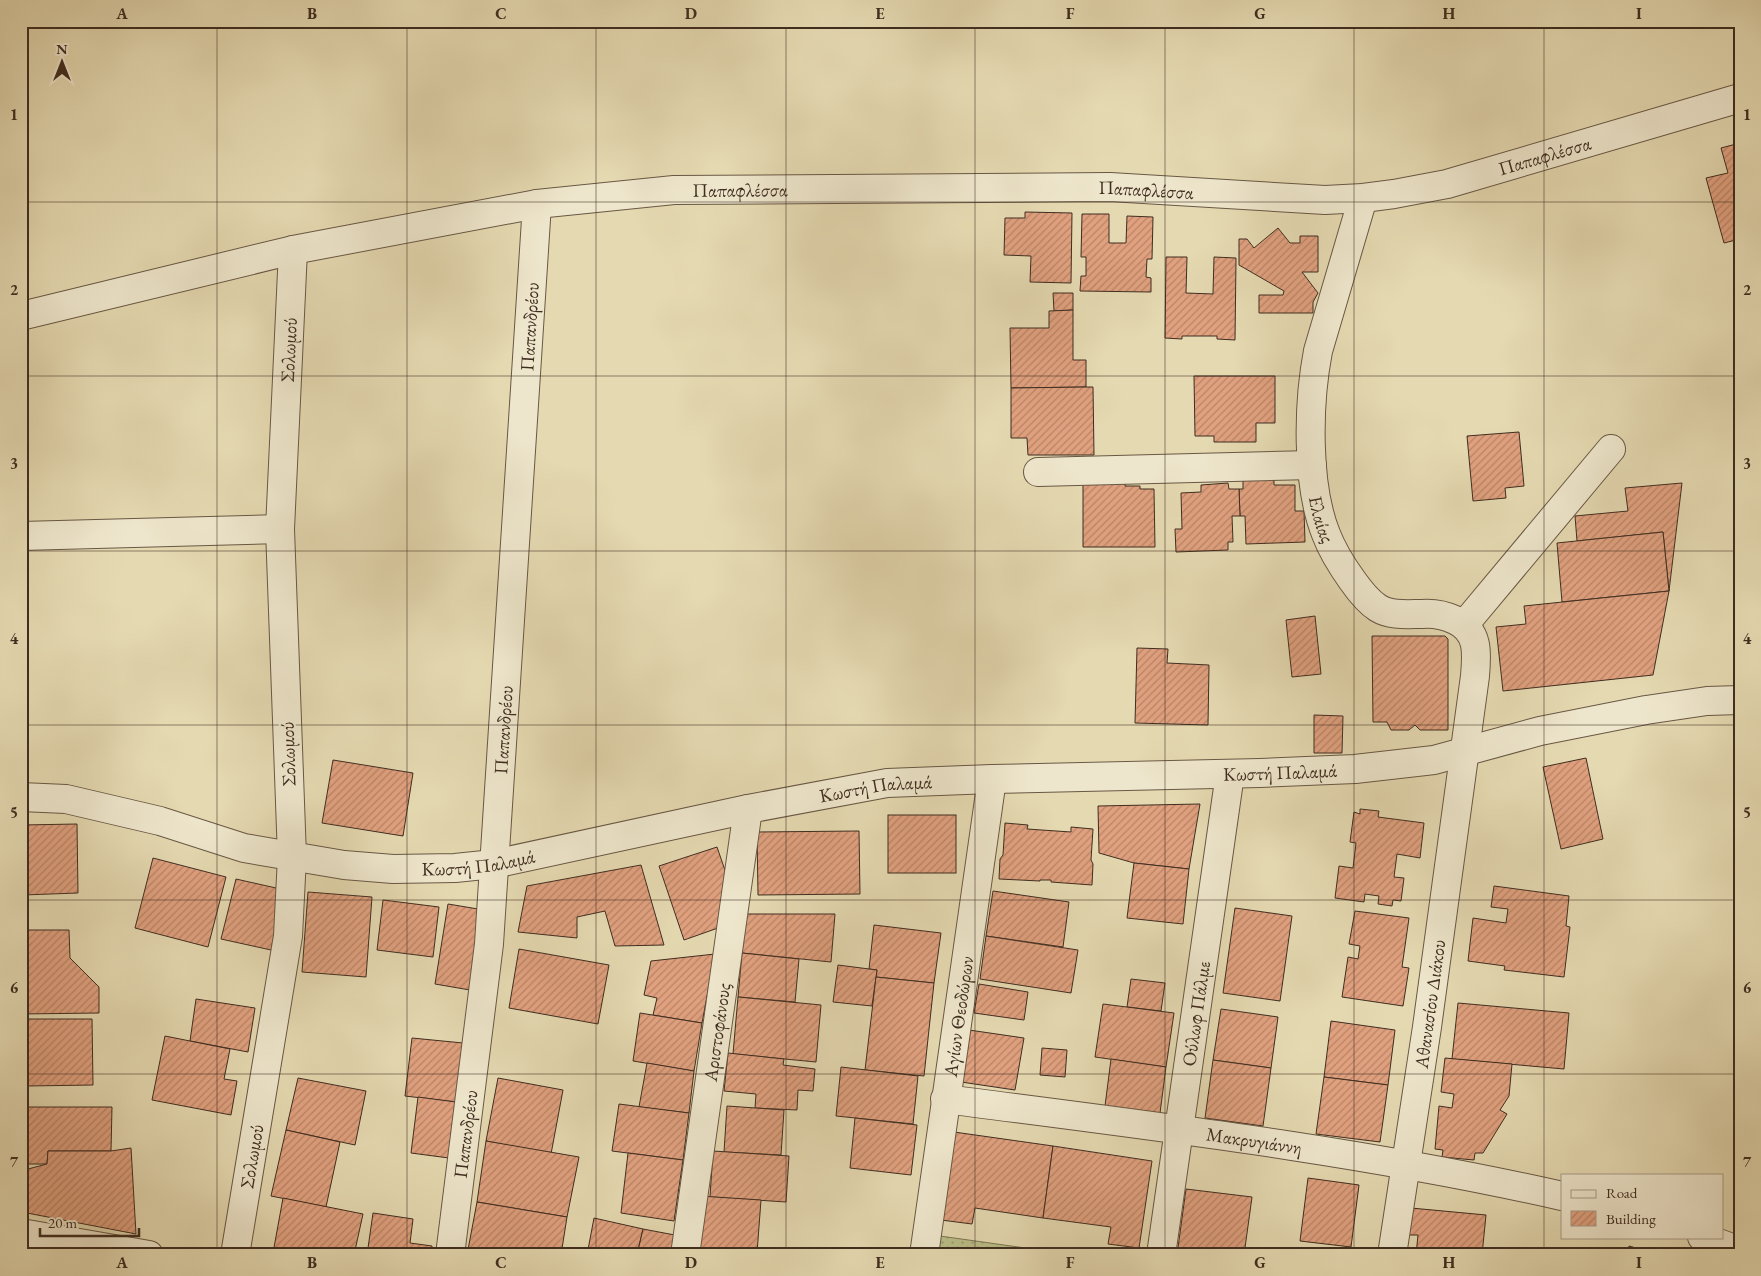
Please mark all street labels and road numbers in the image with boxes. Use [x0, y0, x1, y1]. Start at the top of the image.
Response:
street label: Παπαφλέσσα [1495, 130, 1594, 181]
street label: Παπαφλέσσα [1098, 174, 1195, 205]
street label: Παπαφλέσσα [692, 177, 788, 202]
street label: Παπανδρέου [514, 282, 544, 372]
street label: Σολωμού [274, 317, 302, 383]
street label: Ελαίας [1303, 494, 1341, 547]
street label: Παπανδρέου [488, 685, 518, 775]
street label: Σολωμού [274, 721, 302, 787]
street label: Κωστή Παλαμά [1223, 757, 1338, 786]
street label: Κωστή Παλαμά [817, 769, 933, 808]
street label: Κωστή Παλαμά [422, 843, 537, 881]
street label: Αθανασίου Διάκου [1408, 938, 1451, 1071]
street label: Αγίων Θεοδώρων [937, 954, 979, 1079]
street label: Ούλωφ Πάλμε [1176, 959, 1216, 1068]
street label: Αριστοφάνους [697, 981, 736, 1084]
street label: Παπανδρέου [447, 1088, 483, 1180]
street label: Μακρυγιάννη [1205, 1121, 1304, 1160]
street label: Σολωμού [234, 1122, 269, 1190]

